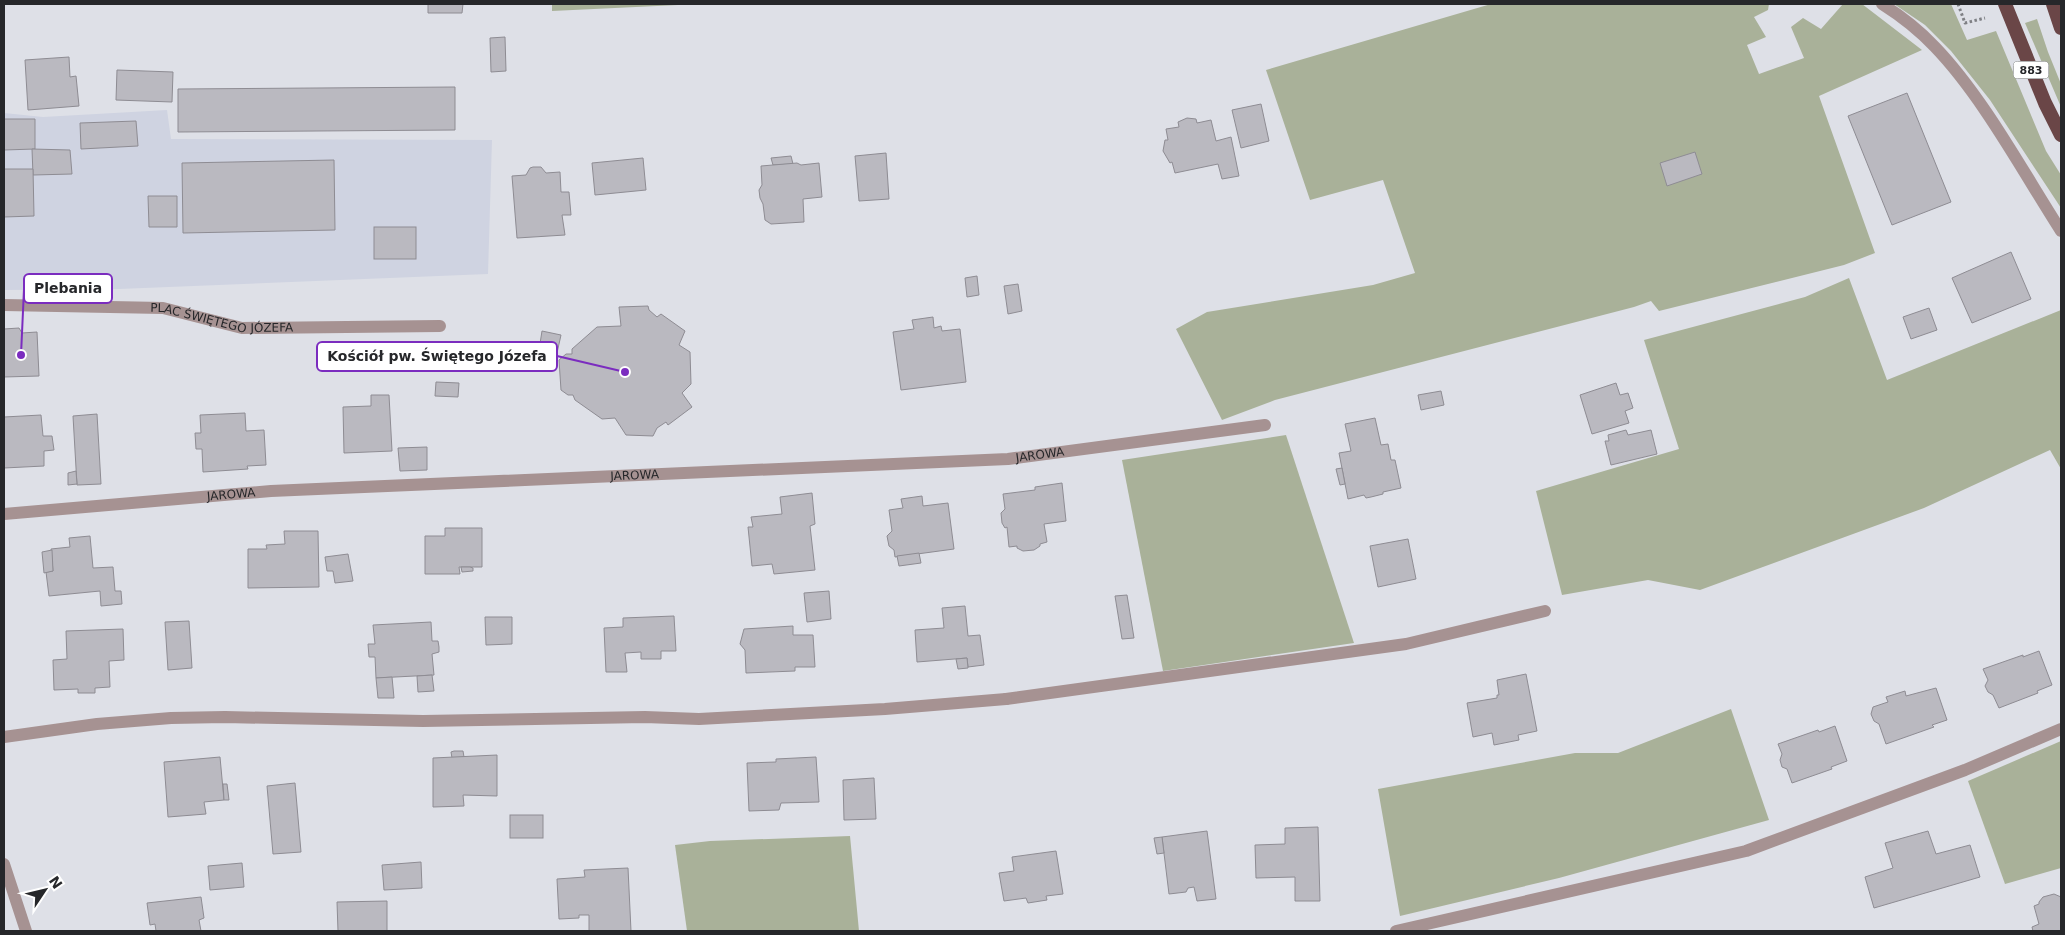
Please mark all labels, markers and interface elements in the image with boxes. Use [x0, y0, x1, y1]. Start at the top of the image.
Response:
road number: 883 [2014, 62, 2048, 78]
callout: Plebania [24, 274, 112, 303]
text: Plebania [34, 280, 102, 296]
street label: PLAC ŚWIĘTEGO JÓZEFA [150, 301, 294, 336]
callout: Kościół pw. Świętego Józefa [317, 342, 557, 371]
text: Kościół pw. Świętego Józefa [327, 347, 547, 364]
street label: JAROWA [1014, 445, 1066, 465]
street label: JAROWA [609, 467, 660, 483]
street label: JAROWA [205, 485, 257, 504]
north arrow [20, 865, 70, 915]
text: N [46, 873, 66, 892]

